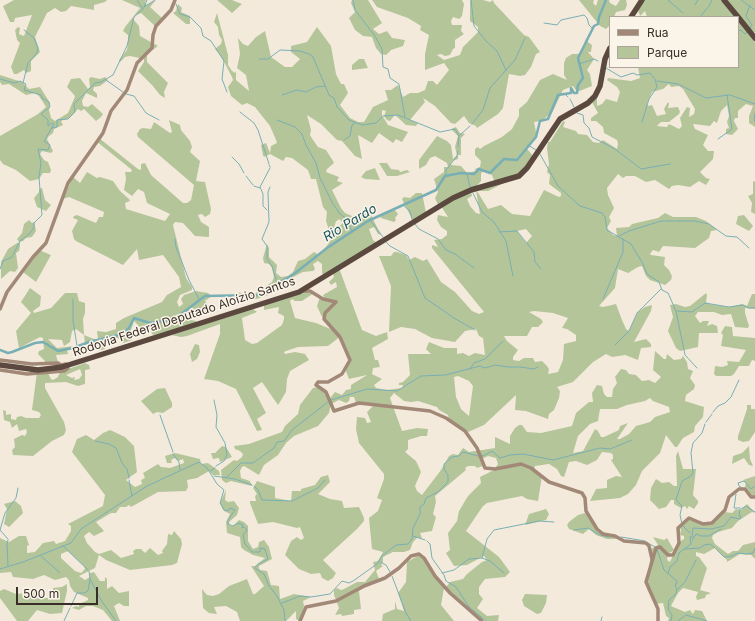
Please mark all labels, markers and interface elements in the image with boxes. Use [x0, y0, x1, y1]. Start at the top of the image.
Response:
legend [609, 16, 739, 68]
text: Rua [647, 25, 669, 40]
text: Parque [647, 45, 687, 60]
water label: Rio Pardo [320, 201, 380, 245]
street label: Rodovia Federal Deputado Aloízio Santos [71, 274, 297, 360]
scale bar [18, 579, 100, 605]
text: 500 m [23, 586, 59, 601]

